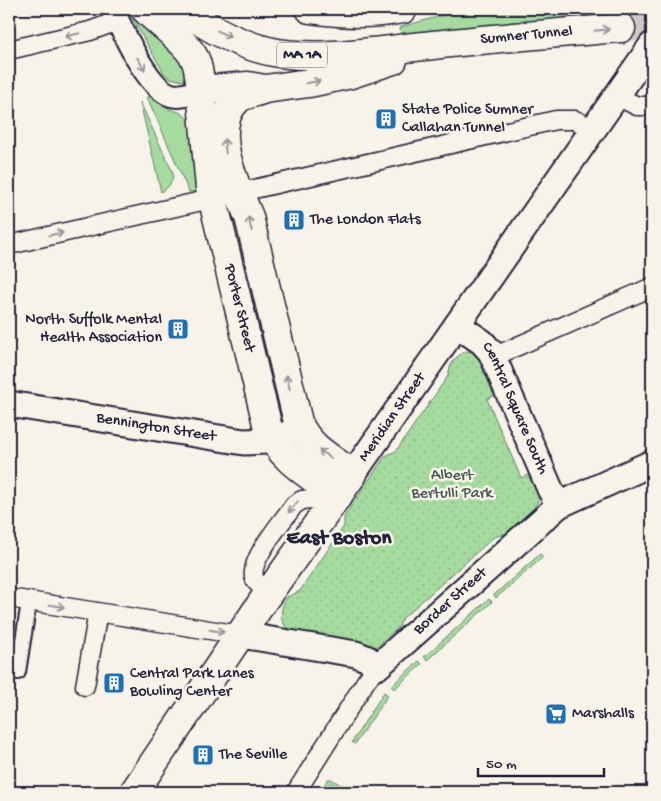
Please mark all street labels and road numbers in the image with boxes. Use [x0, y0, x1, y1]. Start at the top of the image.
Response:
street label: Sumner Tunnel [479, 22, 573, 49]
road number: MA 1A [277, 42, 327, 68]
street label: Porter Street [219, 261, 259, 355]
street label: Central Square South [477, 338, 552, 478]
street label: Meridian Street [355, 368, 431, 466]
street label: Bennington Street [94, 409, 219, 447]
street label: Border Street [409, 563, 492, 640]

